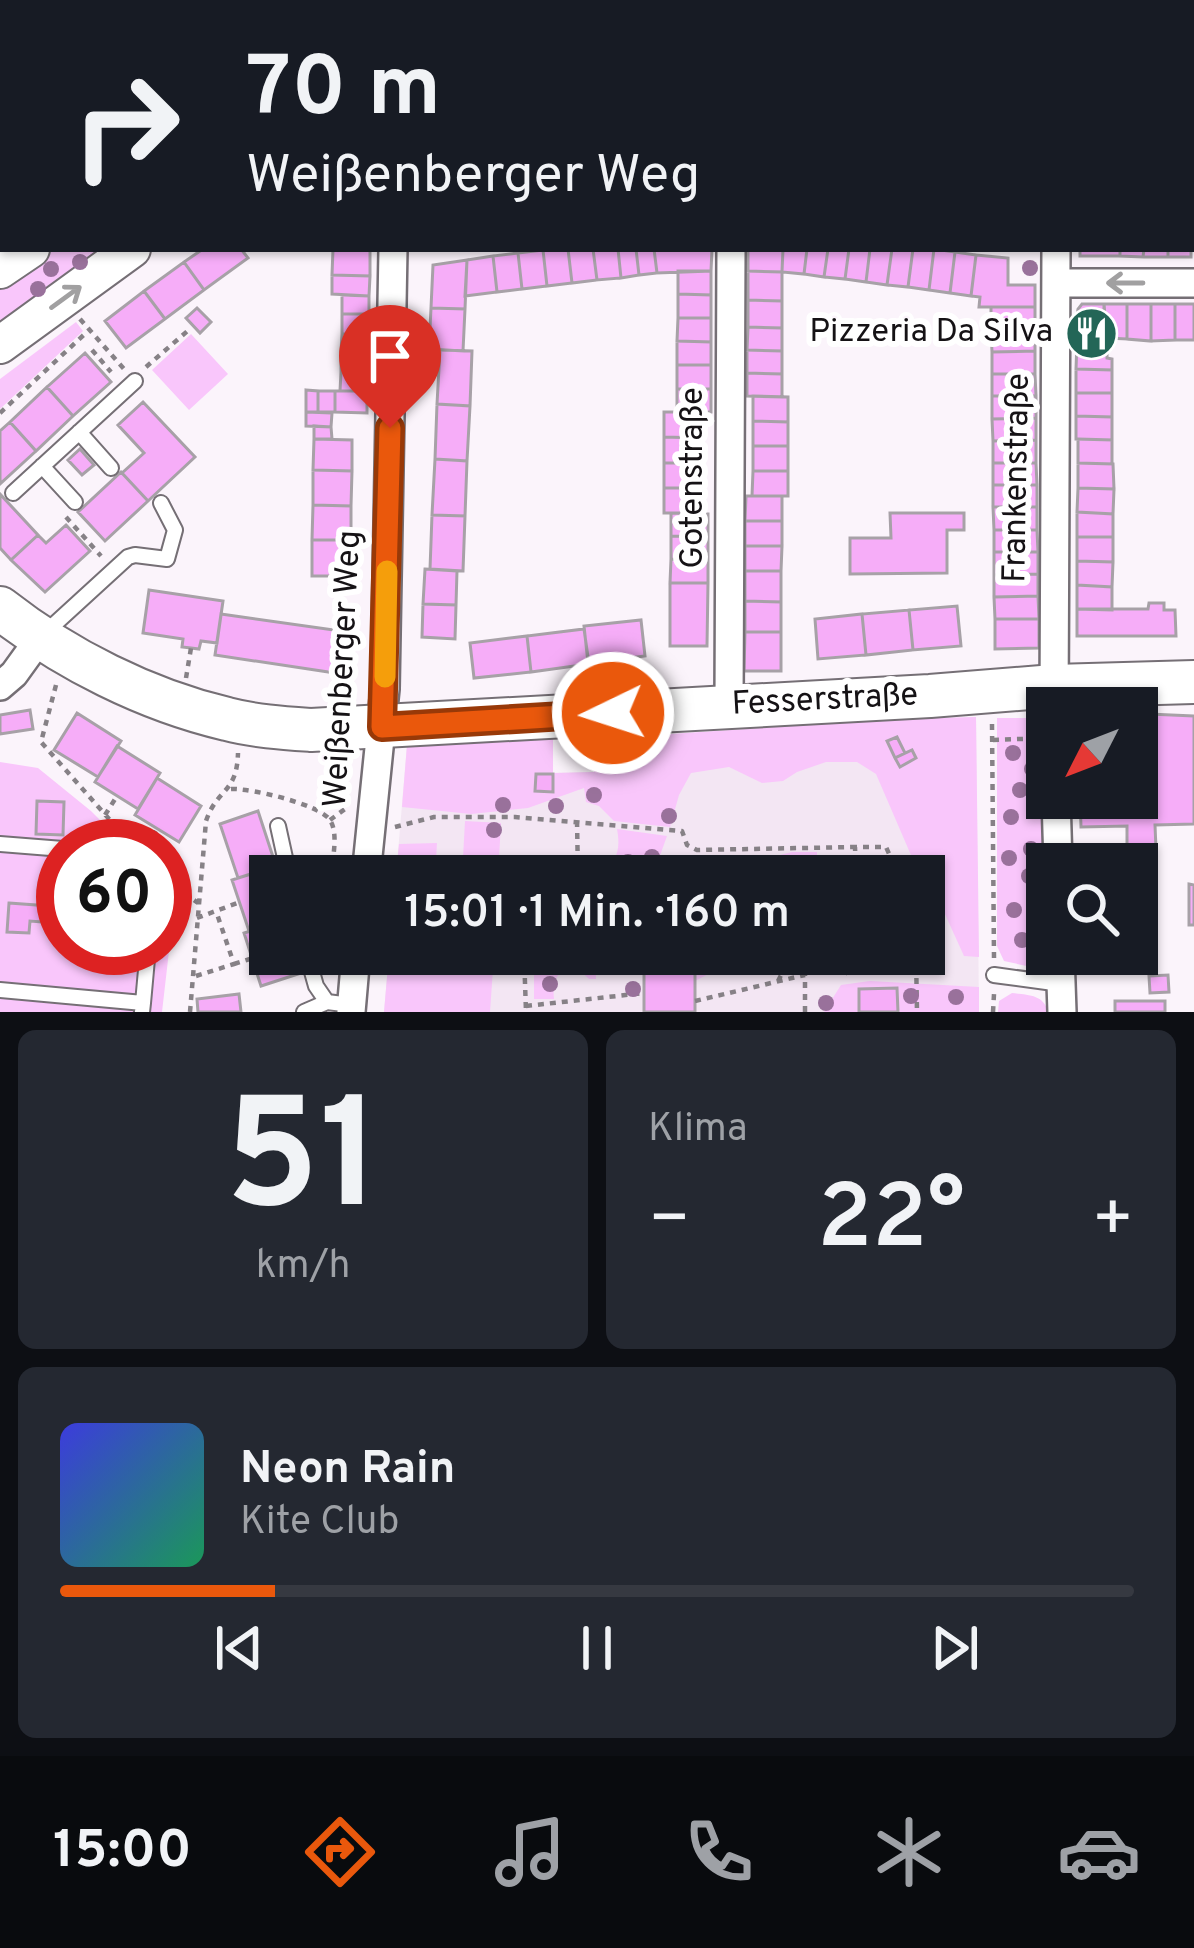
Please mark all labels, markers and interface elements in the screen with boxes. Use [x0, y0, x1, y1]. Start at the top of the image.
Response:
text: 70 m [246, 39, 441, 145]
icon: right [48, 48, 204, 204]
text: Weißenberger Weg [246, 143, 700, 212]
one-way arrow [1106, 272, 1145, 294]
one-way arrow [49, 285, 82, 310]
pin [339, 305, 441, 428]
restaurant icon: Pizzeria Da Silva [1064, 305, 1120, 361]
place label: Pizzeria Da Silva [809, 312, 1053, 354]
icon: arrive [357, 323, 423, 389]
street label: Frankenstraße [995, 373, 1041, 583]
street label: Gotenstraße [673, 387, 715, 569]
street label: Weißenberger Weg [316, 529, 372, 809]
position arrow [550, 650, 676, 776]
street label: Fesserstraße [731, 675, 919, 727]
north arrow [1026, 687, 1158, 819]
map controls [1026, 687, 1158, 975]
speed limit sign: 60 [36, 819, 192, 975]
button: search [1026, 843, 1158, 975]
text: 15:01 · 1 Min. · 160 m [404, 886, 790, 943]
text: 51 [224, 1066, 382, 1264]
text: Klima [648, 1106, 748, 1155]
text: 22° [817, 1166, 965, 1279]
text: − [648, 1181, 691, 1264]
text: + [1091, 1181, 1134, 1264]
text: km/h [256, 1243, 350, 1292]
text: Neon Rain [240, 1442, 456, 1499]
text: Kite Club [240, 1499, 399, 1548]
icon: previous [206, 1615, 272, 1681]
icon: pause [564, 1615, 630, 1681]
icon: next [922, 1615, 988, 1681]
icon: directions [298, 1810, 382, 1894]
icon: music [488, 1810, 572, 1894]
icon: phone [677, 1810, 761, 1894]
icon: climate [867, 1810, 951, 1894]
icon: car [1057, 1810, 1141, 1894]
text: 15:00 [53, 1818, 192, 1887]

